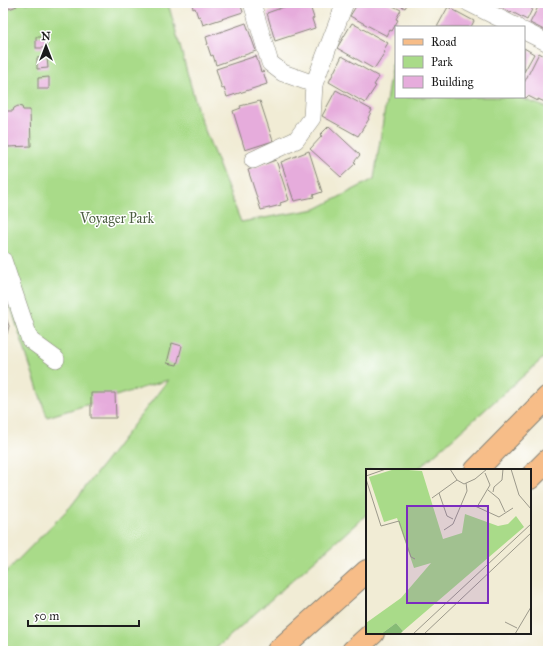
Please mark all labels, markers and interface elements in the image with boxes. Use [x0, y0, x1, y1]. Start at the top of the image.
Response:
north arrow [26, 26, 66, 66]
legend [395, 26, 525, 98]
text: N [41, 30, 51, 43]
text: Road [431, 35, 457, 49]
text: Park [431, 55, 453, 69]
text: Building [431, 75, 474, 90]
park label: Voyager Park [79, 210, 155, 227]
inset map [366, 469, 531, 634]
scale bar [28, 602, 139, 628]
text: 50 m [34, 609, 59, 623]

